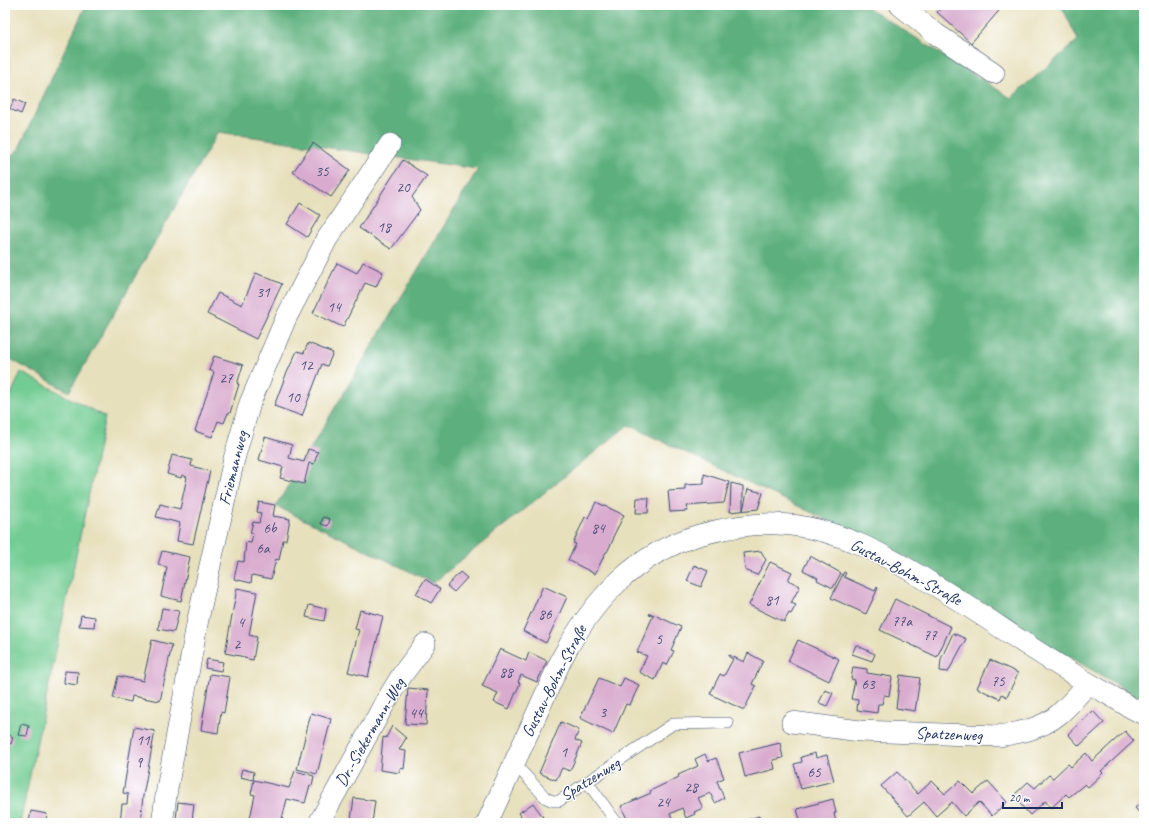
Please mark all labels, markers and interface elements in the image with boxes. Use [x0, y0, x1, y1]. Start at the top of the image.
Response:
house number: 35 [315, 162, 330, 181]
house number: 20 [396, 178, 411, 197]
house number: 18 [377, 218, 392, 237]
house number: 31 [256, 283, 271, 302]
house number: 14 [327, 298, 342, 317]
house number: 12 [299, 356, 314, 375]
house number: 27 [219, 369, 234, 388]
house number: 10 [286, 388, 301, 407]
street label: Friemannweg [214, 428, 253, 507]
house number: 6b [263, 519, 278, 538]
house number: 84 [591, 519, 606, 538]
street label: Gustav-Bohm-Straße [847, 534, 966, 611]
house number: 6a [256, 539, 271, 558]
house number: 81 [765, 591, 780, 610]
house number: 86 [538, 605, 553, 624]
house number: 77a [892, 612, 913, 631]
house number: 4 [238, 613, 246, 632]
street label: Gustav-Bohm-Straße [517, 620, 592, 740]
house number: 77 [923, 626, 938, 645]
house number: 5 [656, 630, 664, 649]
house number: 2 [234, 635, 242, 654]
house number: 88 [499, 663, 514, 682]
house number: 75 [991, 672, 1006, 691]
street label: Dr.-Siekermann-Weg [330, 673, 410, 790]
house number: 63 [861, 675, 876, 694]
house number: 3 [600, 703, 608, 722]
house number: 44 [409, 704, 424, 723]
street label: Spatzenweg [915, 722, 984, 746]
house number: 11 [136, 731, 151, 750]
house number: 1 [561, 743, 569, 762]
street label: Spatzenweg [556, 752, 625, 806]
house number: 9 [136, 753, 144, 772]
house number: 65 [807, 763, 822, 782]
house number: 28 [684, 778, 699, 797]
scale bar [1003, 784, 1062, 810]
text: 20 m [1009, 790, 1031, 806]
house number: 24 [656, 793, 671, 812]

